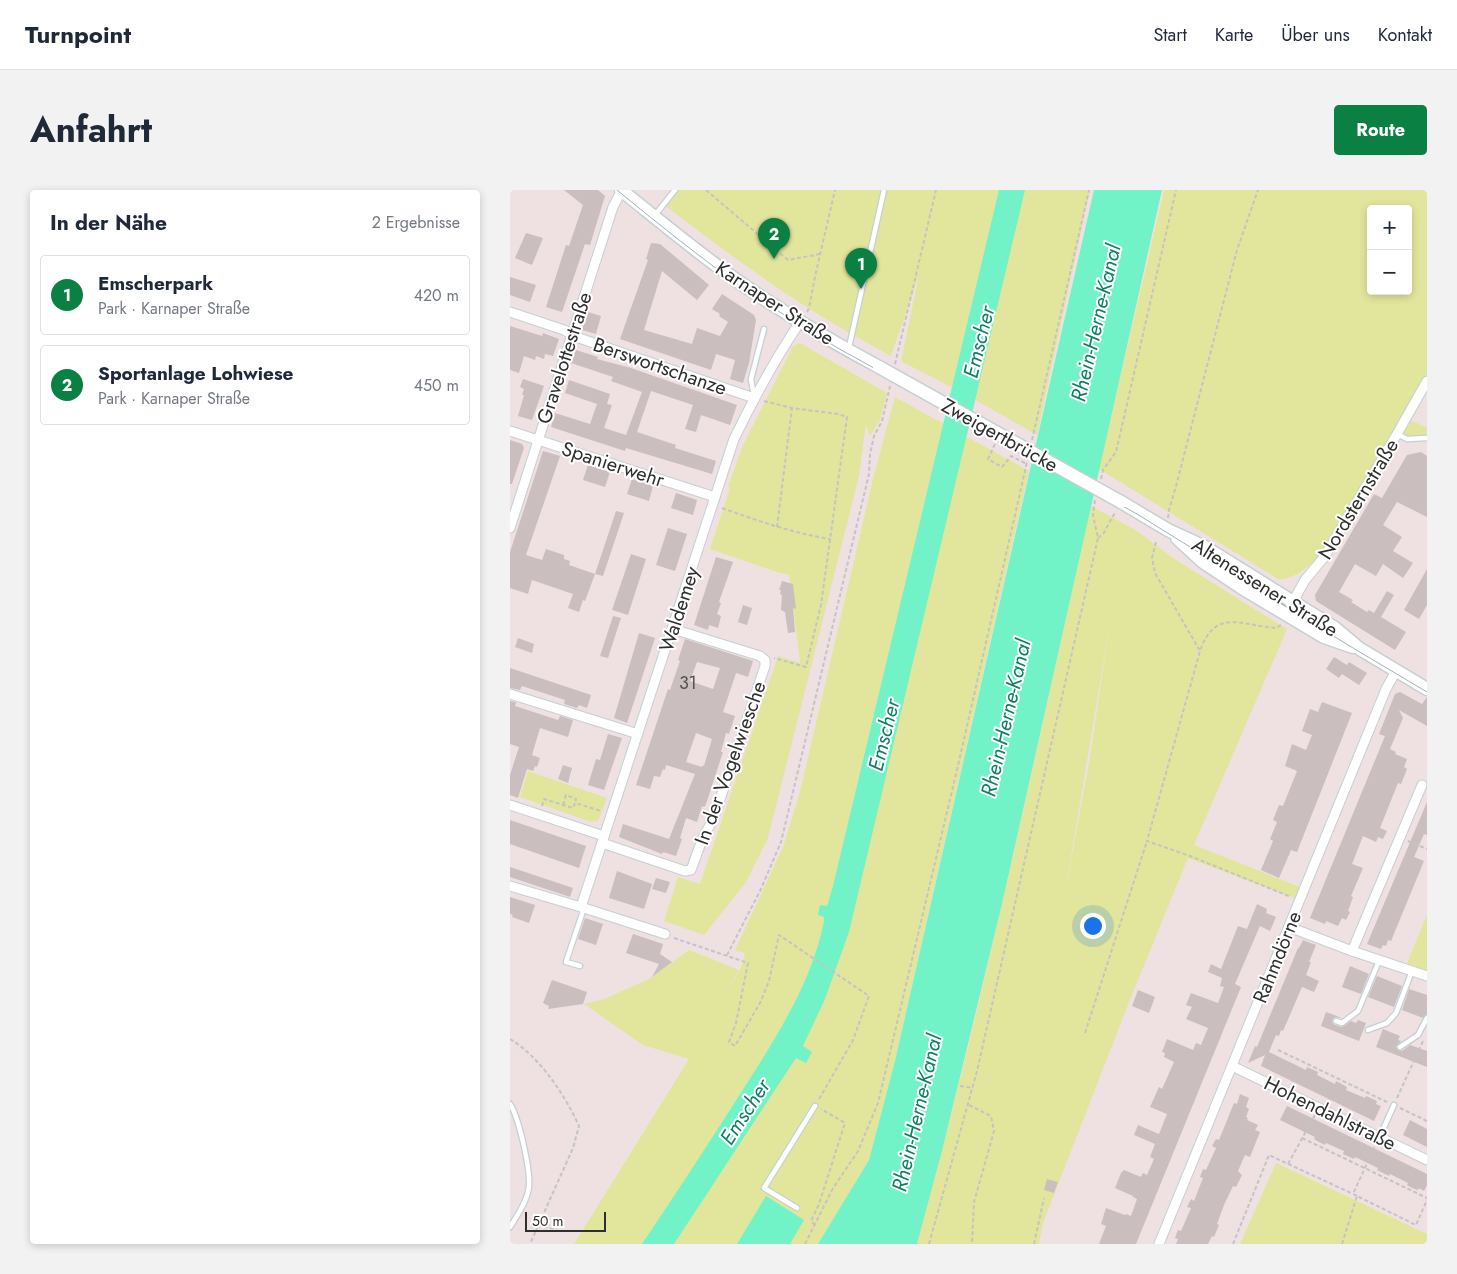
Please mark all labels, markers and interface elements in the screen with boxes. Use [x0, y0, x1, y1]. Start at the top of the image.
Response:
text: Turnpoint [25, 17, 131, 52]
text: Start [1153, 22, 1187, 48]
text: Karte [1215, 22, 1253, 48]
text: Über uns [1281, 22, 1350, 48]
text: Kontakt [1378, 22, 1432, 48]
text: Anfahrt [30, 105, 152, 155]
button: Route [1334, 105, 1427, 155]
map controls [1367, 205, 1412, 295]
button: + [1367, 205, 1412, 250]
text: In der Nähe [50, 208, 167, 238]
text: 2 Ergebnisse [372, 211, 460, 234]
pin: 2 [758, 218, 790, 259]
water label: Rhein-Herne-Kanal [1063, 240, 1129, 405]
pin: 1 [845, 248, 877, 289]
button: − [1367, 250, 1412, 295]
street label: Karnaper Straße [710, 254, 840, 353]
text: Emscherpark [98, 270, 213, 297]
text: 1 [63, 284, 71, 307]
text: 420 m [414, 284, 459, 307]
street label: Gravelottestraße [530, 289, 599, 428]
text: Park · Karnaper Straße [98, 297, 250, 320]
water label: Emscher [956, 302, 1003, 381]
street label: Berswortschanze [589, 330, 731, 403]
text: Sportanlage Lohwiese [98, 360, 293, 387]
text: 2 [62, 374, 72, 397]
text: 450 m [414, 374, 459, 397]
text: Park · Karnaper Straße [98, 387, 250, 410]
street label: Zweigertbrücke [936, 391, 1063, 479]
street label: Nordsternstraße [1311, 433, 1406, 565]
street label: Spanierwehr [558, 434, 668, 495]
street label: Altenessener Straße [1186, 531, 1343, 644]
street label: Waldemey [652, 563, 707, 656]
water label: Rhein-Herne-Kanal [973, 635, 1039, 800]
house number: 31 [679, 670, 697, 696]
street label: In der Vogelwiesche [687, 677, 774, 849]
water label: Emscher [861, 695, 908, 774]
street label: Rahmdörne [1246, 907, 1309, 1008]
your location [1080, 913, 1106, 939]
water label: Rhein-Herne-Kanal [884, 1030, 950, 1195]
street label: Hohendahlstraße [1259, 1069, 1401, 1158]
water label: Emscher [712, 1072, 778, 1151]
scale bar [525, 1209, 606, 1232]
text: 50 m [532, 1211, 563, 1231]

